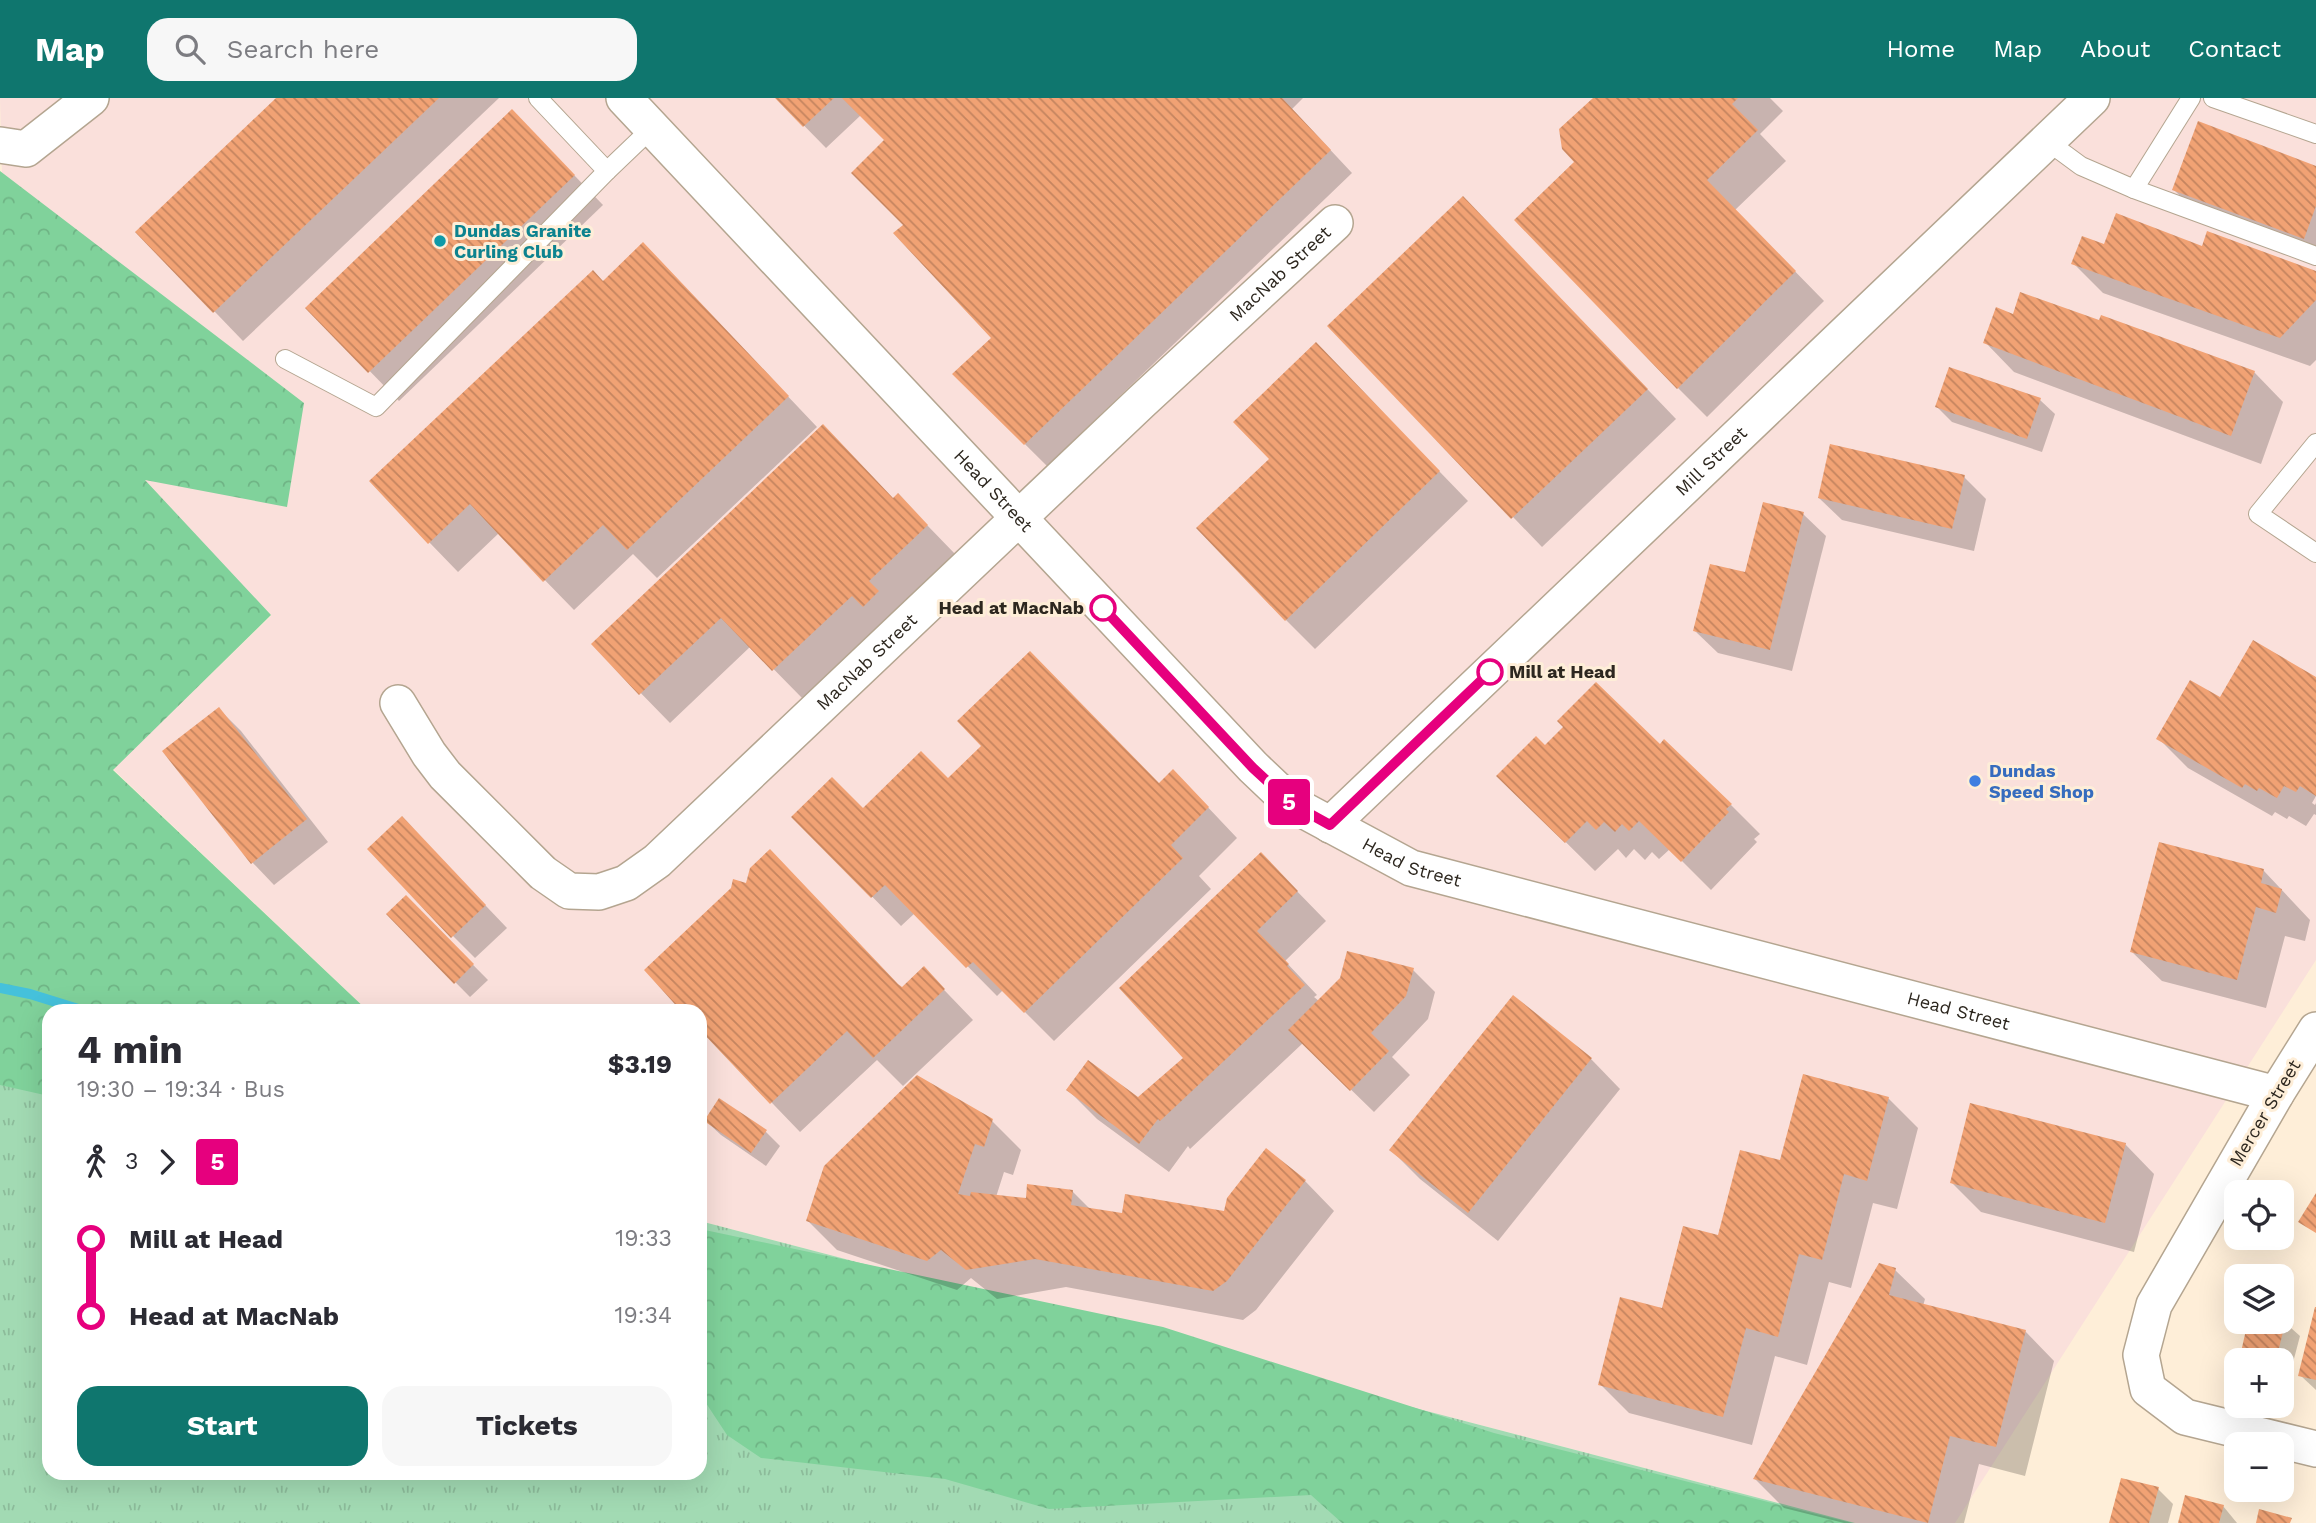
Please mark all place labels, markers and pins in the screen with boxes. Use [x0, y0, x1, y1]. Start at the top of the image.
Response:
place label: Dundas Granite Curling Club [454, 220, 591, 262]
marker: Dundas Granite Curling Club [432, 233, 448, 249]
marker: Head at MacNab [1090, 595, 1116, 621]
place label: Head at MacNab [939, 597, 1084, 618]
marker: Mill at Head [1477, 659, 1503, 685]
place label: Mill at Head [1509, 661, 1616, 682]
place label: Dundas Speed Shop [1989, 760, 2094, 802]
marker: Dundas Speed Shop [1967, 773, 1983, 789]

